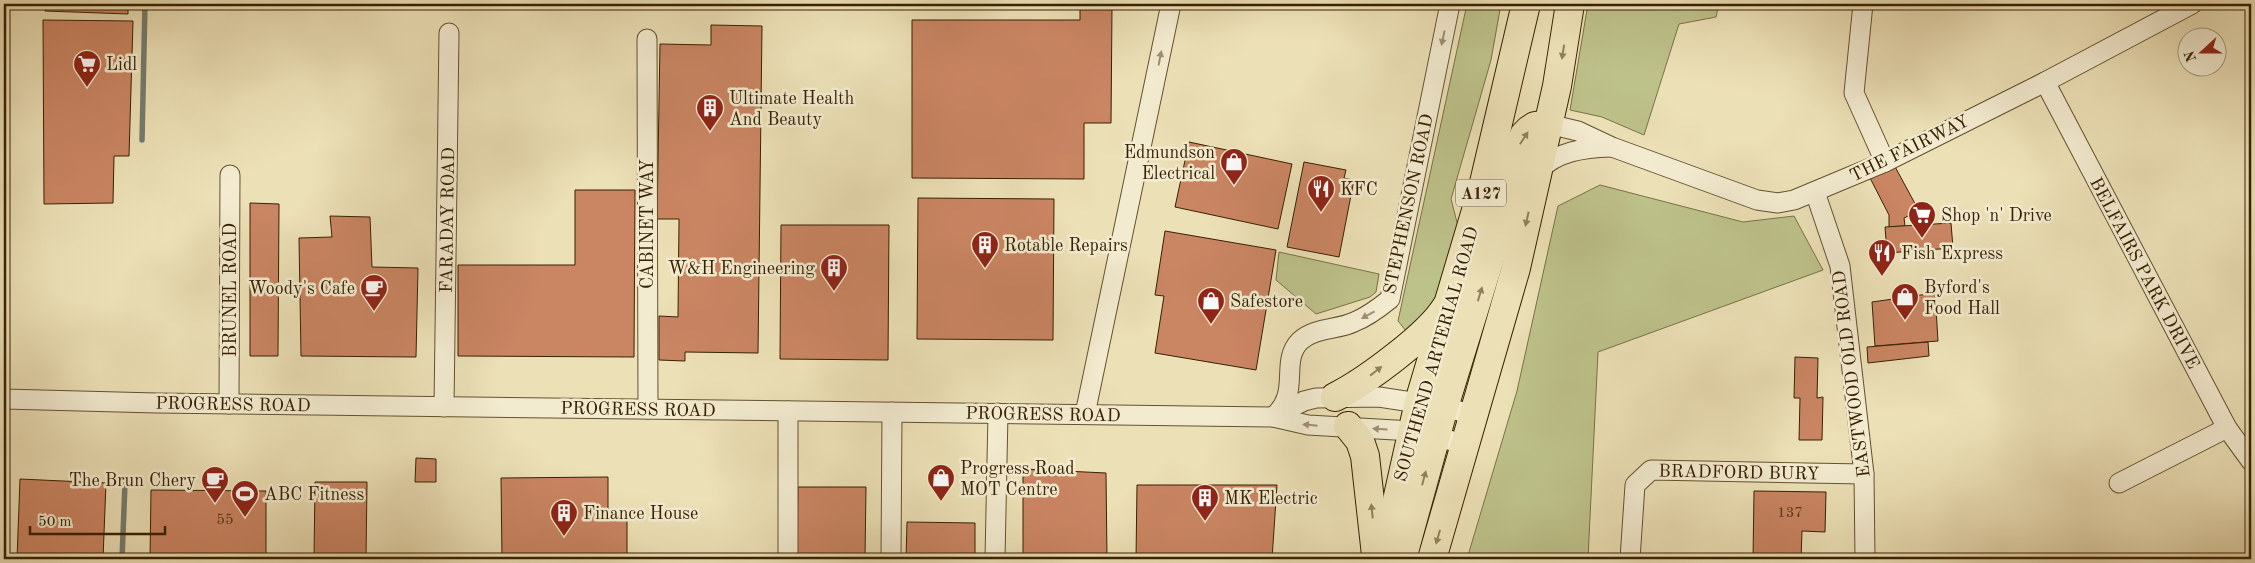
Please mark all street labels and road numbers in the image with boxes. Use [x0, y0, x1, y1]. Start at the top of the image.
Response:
street label: STEPHENSON ROAD [1381, 112, 1437, 296]
street label: THE FAIRWAY [1847, 112, 1972, 186]
street label: FARADAY ROAD [438, 147, 458, 293]
street label: CABINET WAY [639, 159, 657, 289]
street label: BELFAIRS PARK DRIVE [2086, 175, 2202, 372]
road number: A127 [1456, 180, 1506, 207]
street label: BRUNEL ROAD [222, 223, 240, 357]
street label: SOUTHEND ARTERIAL ROAD [1392, 225, 1482, 484]
street label: EASTWOOD OLD ROAD [1830, 269, 1874, 478]
street label: PROGRESS ROAD [155, 395, 311, 415]
street label: PROGRESS ROAD [560, 400, 716, 420]
street label: PROGRESS ROAD [965, 405, 1121, 425]
street label: BRADFORD BURY [1658, 463, 1820, 483]

